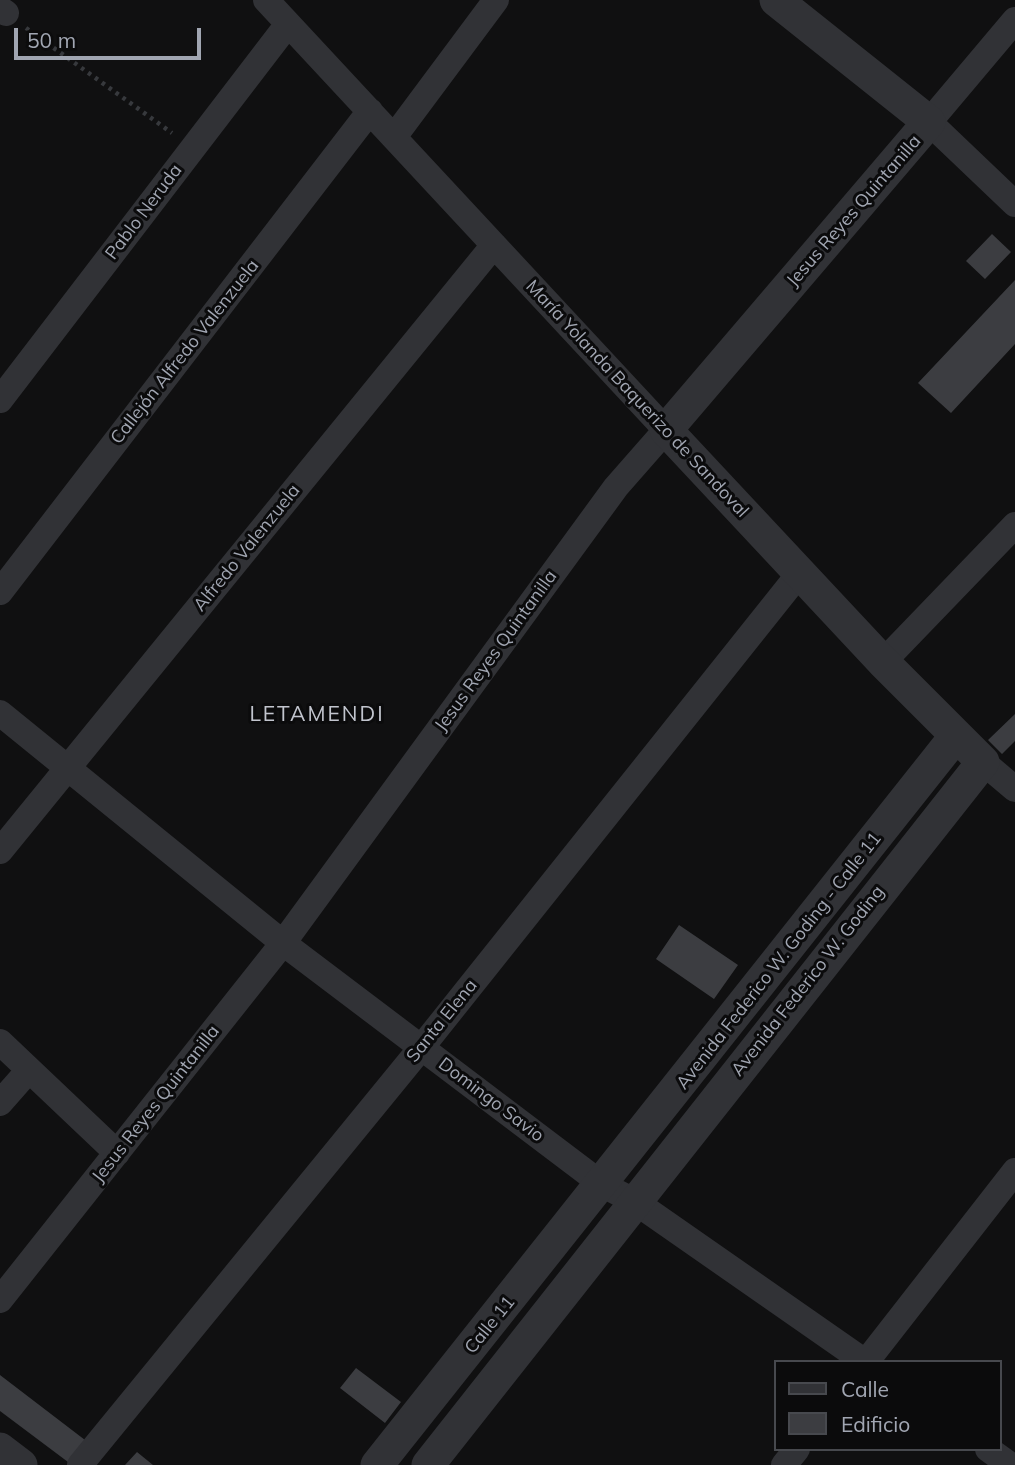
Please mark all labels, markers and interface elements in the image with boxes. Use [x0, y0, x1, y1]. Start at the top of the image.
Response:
scale bar [18, 14, 205, 58]
text: 50 m [27, 27, 76, 53]
street label: Jesus Reyes Quintanilla [782, 131, 926, 291]
street label: Pablo Neruda [101, 160, 187, 264]
street label: Callejón Alfredo Valenzuela [106, 255, 264, 449]
street label: María Yolanda Baquerizo de Sandoval [521, 276, 753, 522]
street label: Alfredo Valenzuela [189, 480, 305, 616]
street label: Jesus Reyes Quintanilla [430, 566, 562, 736]
district label: LETAMENDI [251, 702, 383, 728]
street label: Avenida Federico W. Goding - Calle 11 [672, 828, 886, 1094]
street label: Avenida Federico W. Goding [727, 882, 889, 1080]
street label: Santa Elena [402, 975, 482, 1067]
street label: Jesus Reyes Quintanilla [88, 1021, 224, 1187]
street label: Domingo Savio [434, 1053, 548, 1147]
street label: Calle 11 [460, 1292, 520, 1358]
legend [774, 1360, 1001, 1451]
text: Calle [841, 1376, 889, 1402]
text: Edificio [841, 1411, 910, 1437]

